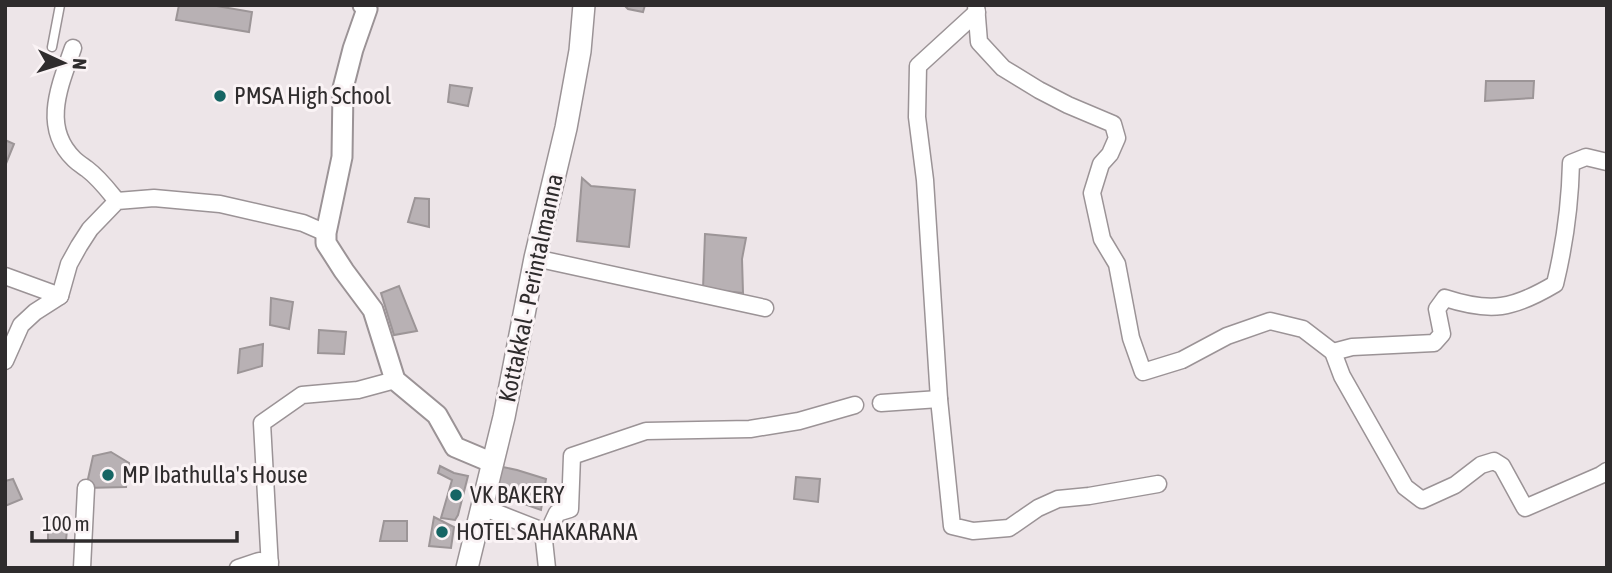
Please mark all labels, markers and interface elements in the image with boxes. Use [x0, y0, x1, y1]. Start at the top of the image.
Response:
north arrow [28, 28, 98, 98]
text: N [69, 58, 91, 71]
place label: PMSA High School [234, 82, 392, 109]
marker: PMSA High School [212, 88, 228, 104]
street label: Kottakkal - Perintalmanna [493, 171, 568, 405]
place label: MP Ibathulla's House [122, 461, 308, 488]
marker: MP Ibathulla's House [100, 467, 116, 483]
place label: VK BAKERY [470, 481, 565, 508]
marker: VK BAKERY [448, 487, 464, 503]
scale bar [32, 500, 236, 544]
text: 100 m [42, 511, 90, 535]
place label: HOTEL SAHAKARANA [456, 518, 638, 545]
marker: HOTEL SAHAKARANA [434, 524, 450, 540]

